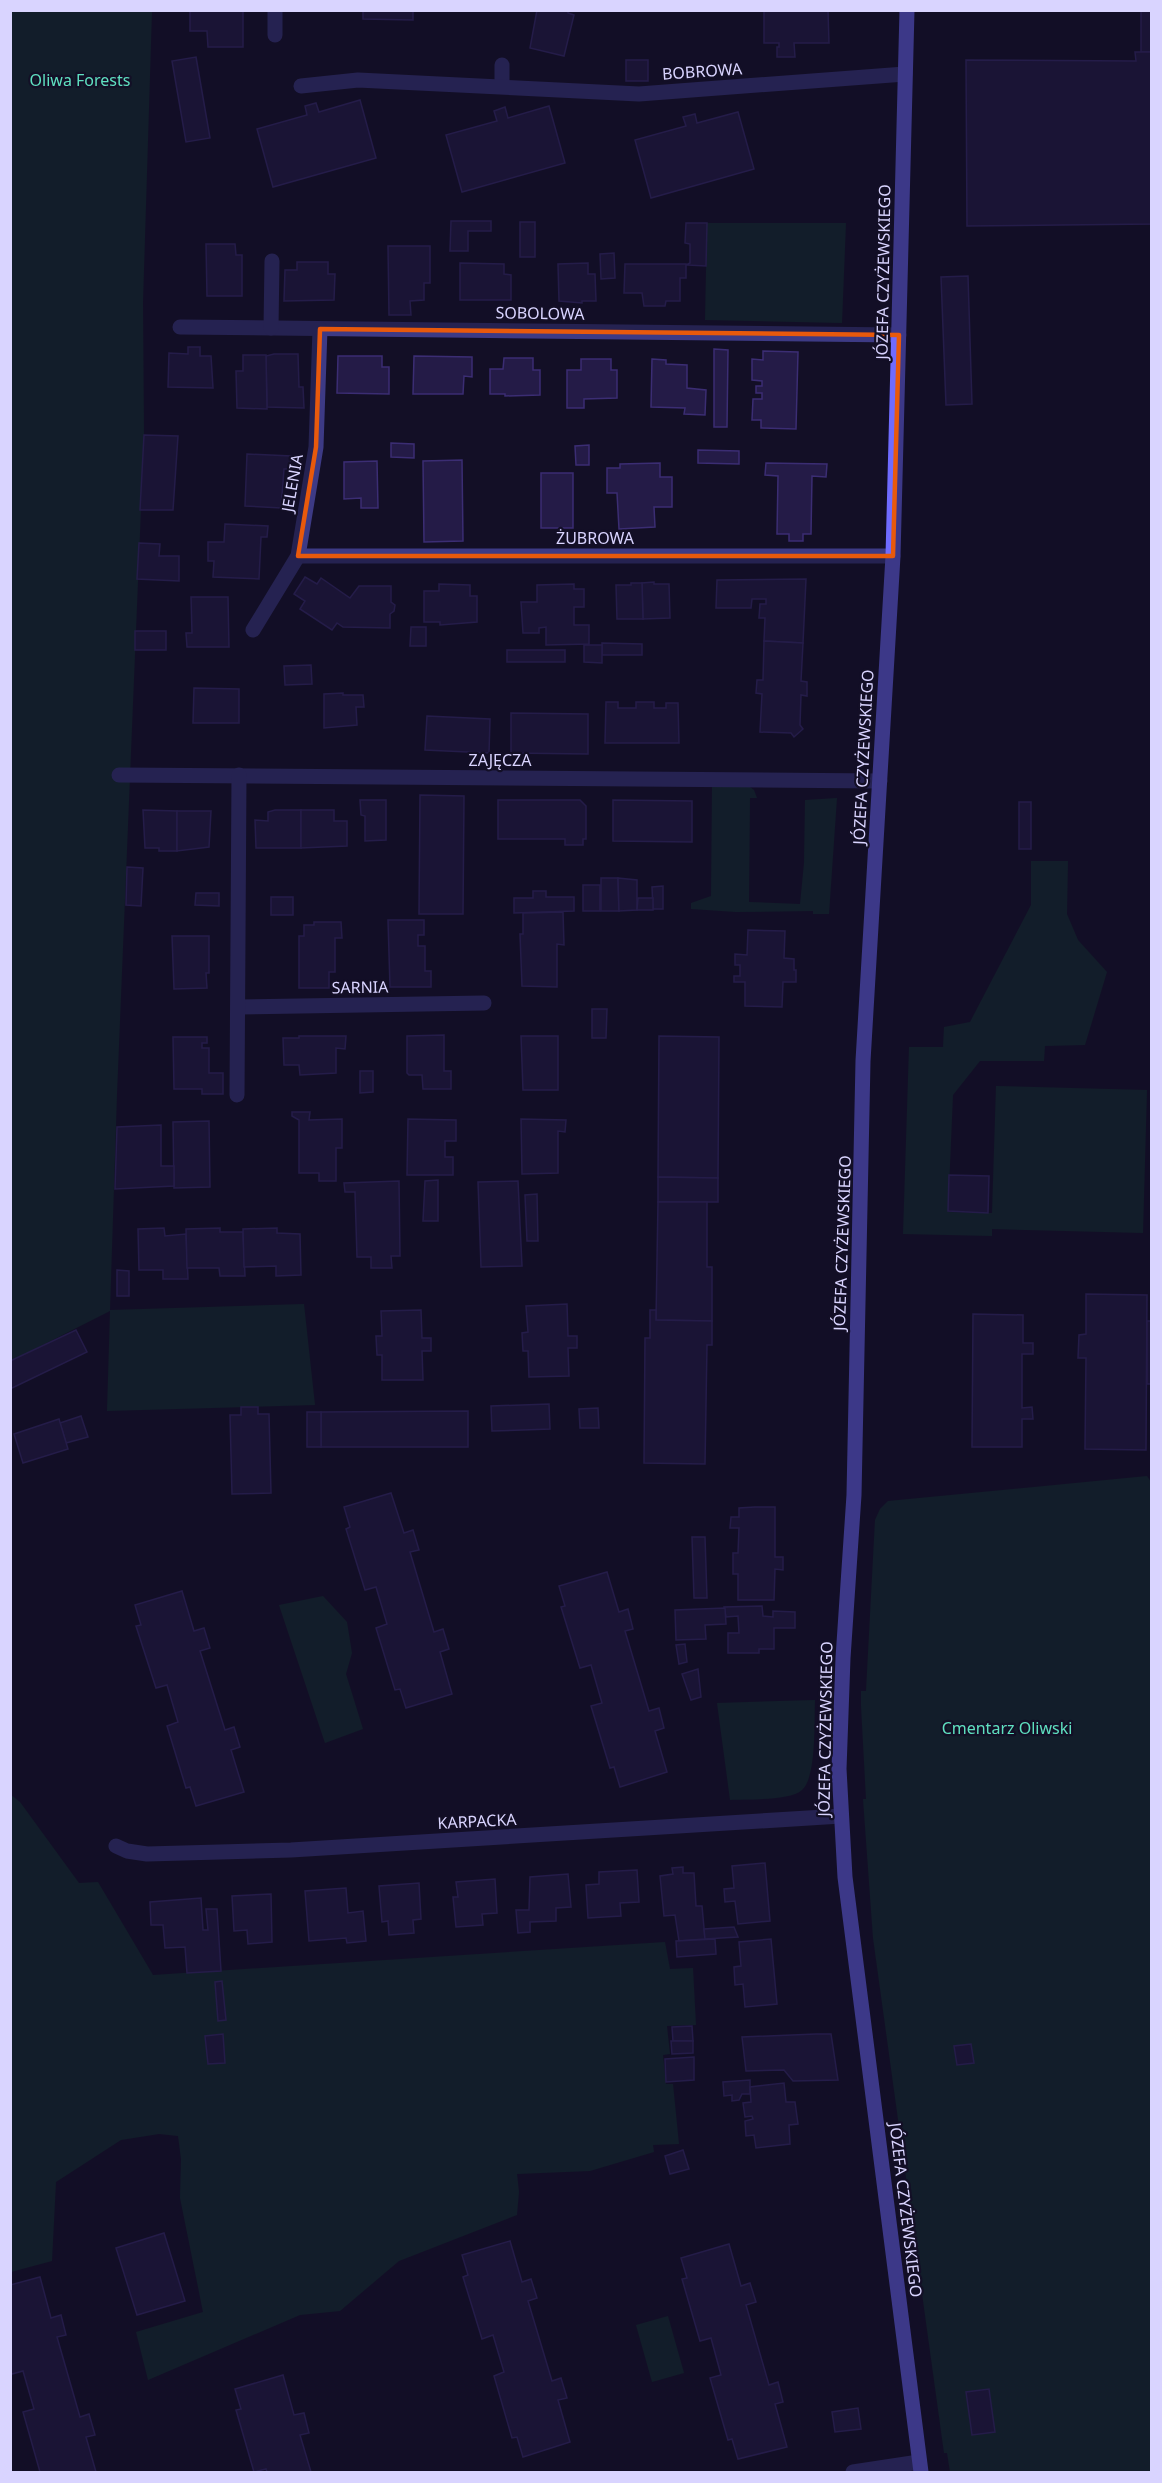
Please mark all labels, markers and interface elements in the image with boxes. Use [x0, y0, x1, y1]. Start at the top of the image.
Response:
street label: BOBROWA [661, 57, 743, 85]
park label: Oliwa Forests [30, 69, 130, 91]
street label: JÓZEFA CZYŻEWSKIEGO [870, 184, 896, 362]
street label: SOBOLOWA [495, 301, 585, 325]
street label: JELENIA [276, 452, 308, 516]
street label: ŻUBROWA [556, 527, 635, 549]
street label: JÓZEFA CZYŻEWSKIEGO [847, 669, 879, 847]
street label: ZAJĘCZA [469, 749, 532, 771]
street label: SARNIA [331, 975, 389, 998]
street label: JÓZEFA CZYŻEWSKIEGO [828, 1155, 856, 1333]
street label: JÓZEFA CZYŻEWSKIEGO [812, 1641, 838, 1819]
park label: Cmentarz Oliwski [942, 1717, 1072, 1739]
street label: KARPACKA [437, 1808, 518, 1834]
street label: JÓZEFA CZYŻEWSKIEGO [884, 2120, 928, 2298]

